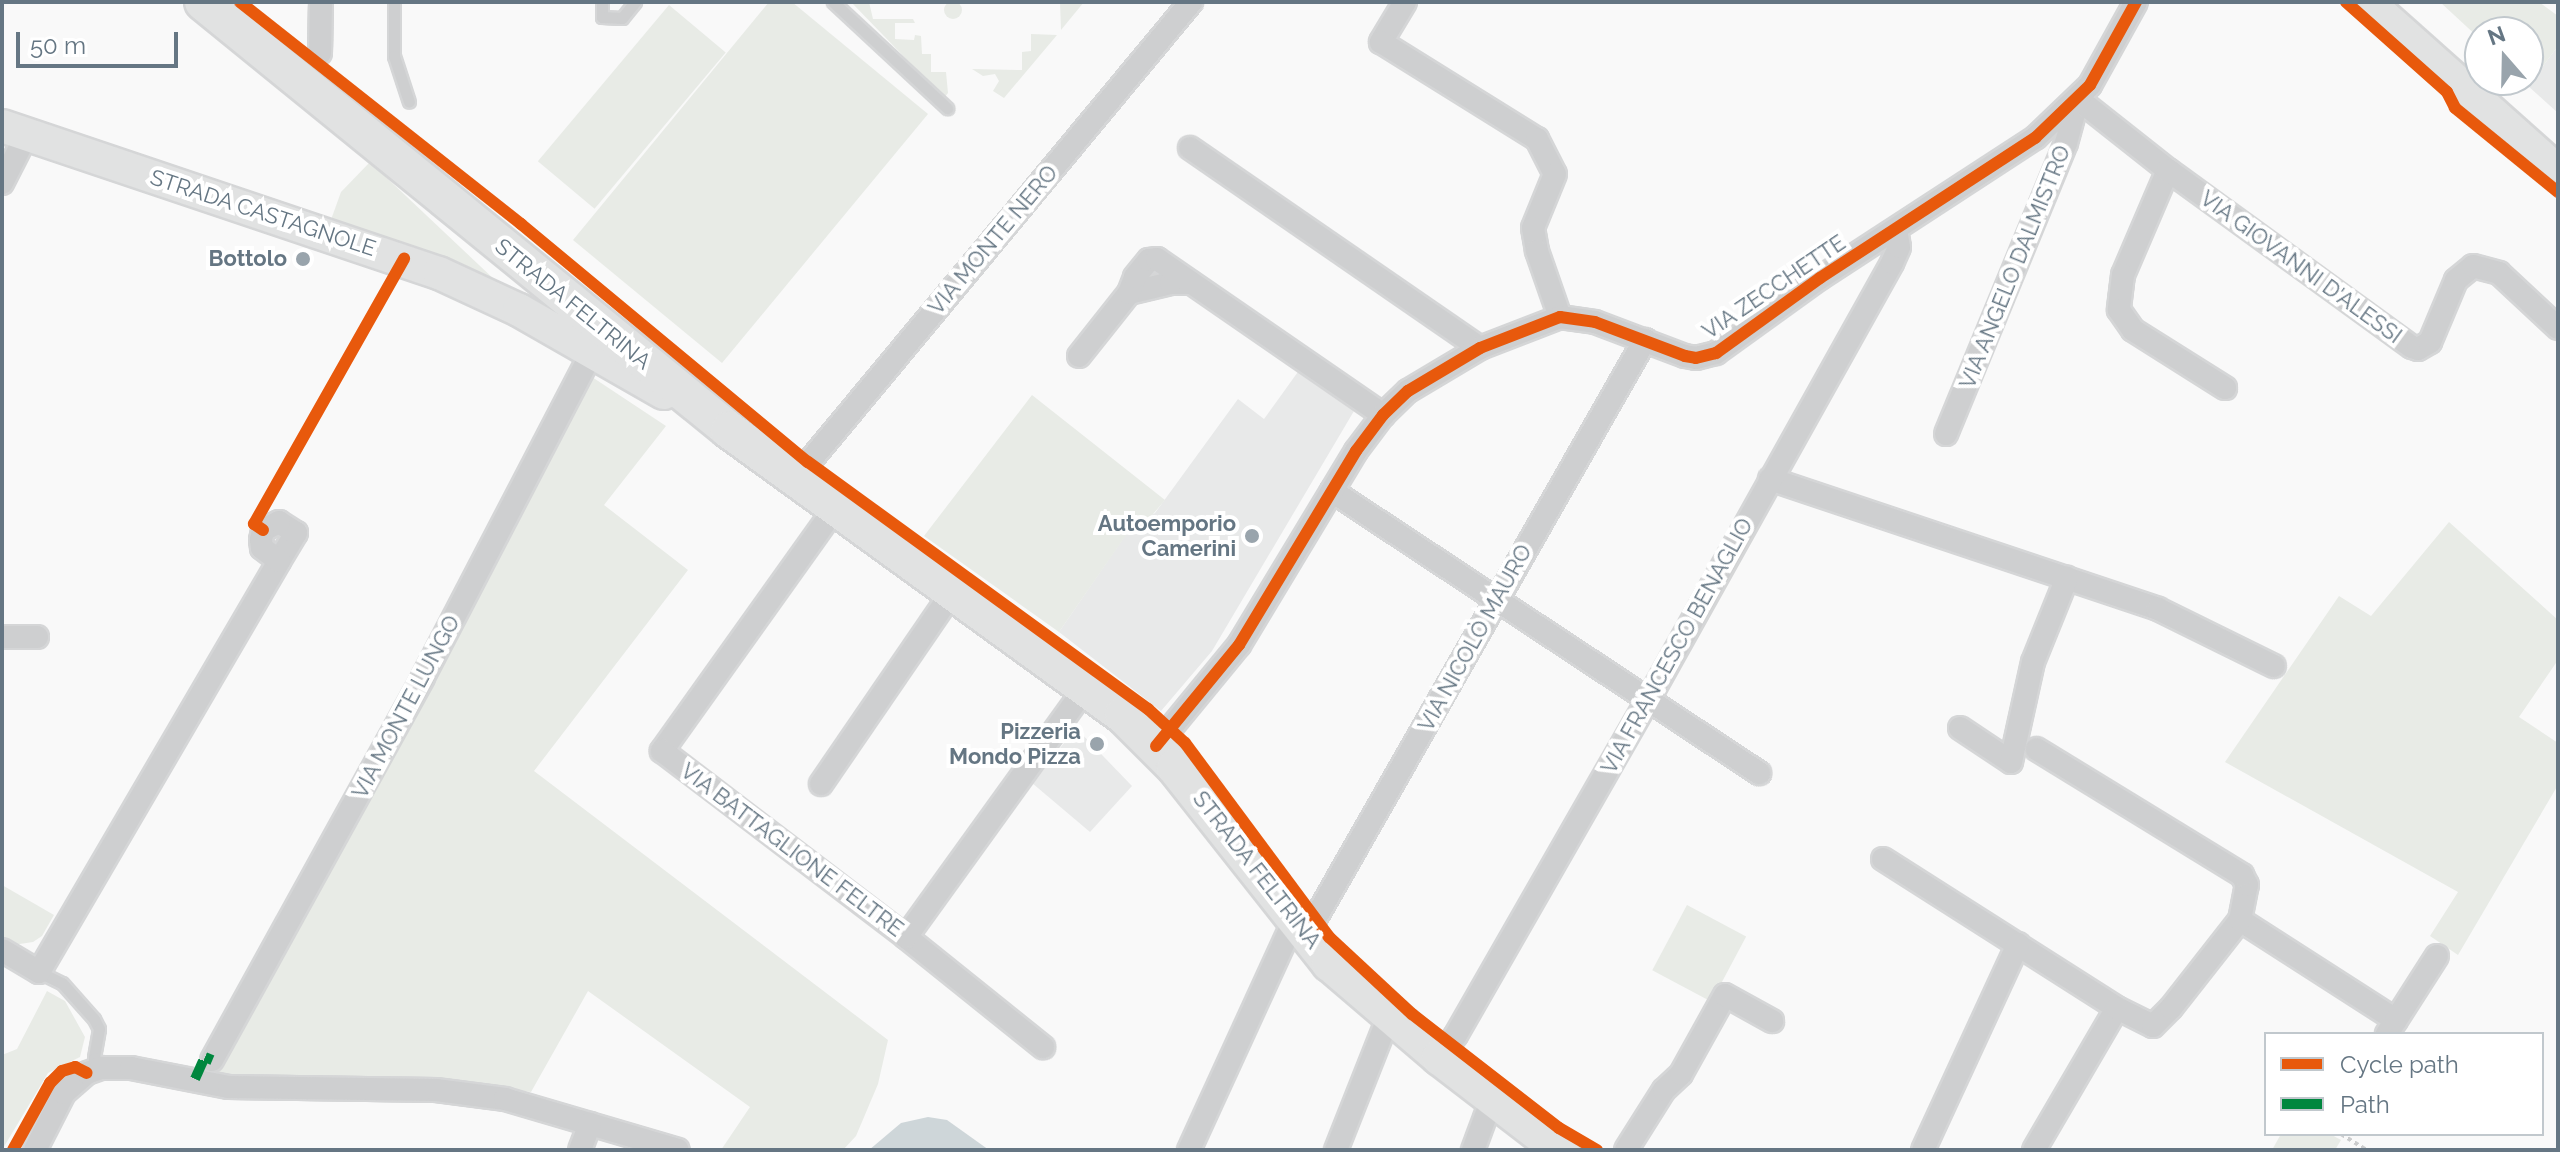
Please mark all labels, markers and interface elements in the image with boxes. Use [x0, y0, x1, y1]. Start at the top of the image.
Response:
scale bar [20, 16, 182, 66]
north arrow [2464, 16, 2544, 96]
text: N [2484, 20, 2509, 50]
text: 50 m [30, 31, 86, 60]
street label: VIA ANGELO DALMISTRO [1954, 141, 2076, 393]
street label: VIA MONTE NERO [923, 160, 1063, 320]
street label: STRADA CASTAGNOLE [147, 164, 379, 262]
street label: VIA GIOVANNI D'ALESSI [2195, 185, 2407, 349]
street label: VIA ZECCHETTE [1697, 229, 1851, 345]
street label: STRADA FELTRINA [490, 233, 656, 375]
place label: Bottolo [209, 246, 287, 272]
marker: Bottolo [294, 250, 312, 268]
place label: Autoemporio Camerini [1098, 510, 1236, 562]
street label: VIA FRANCESCO BENAGLIO [1595, 513, 1759, 779]
marker: Autoemporio Camerini [1243, 527, 1261, 545]
street label: VIA NICOLÒ MAURO [1413, 540, 1537, 736]
street label: VIA MONTE LUNGO [346, 611, 466, 803]
place label: Pizzeria Mondo Pizza [949, 718, 1081, 770]
marker: Pizzeria Mondo Pizza [1088, 735, 1106, 753]
street label: VIA BATTAGLIONE FELTRE [675, 757, 909, 943]
street label: STRADA FELTRINA [1187, 786, 1327, 954]
legend [2264, 1032, 2544, 1136]
text: Cycle path [2340, 1050, 2459, 1079]
text: Path [2340, 1090, 2390, 1119]

